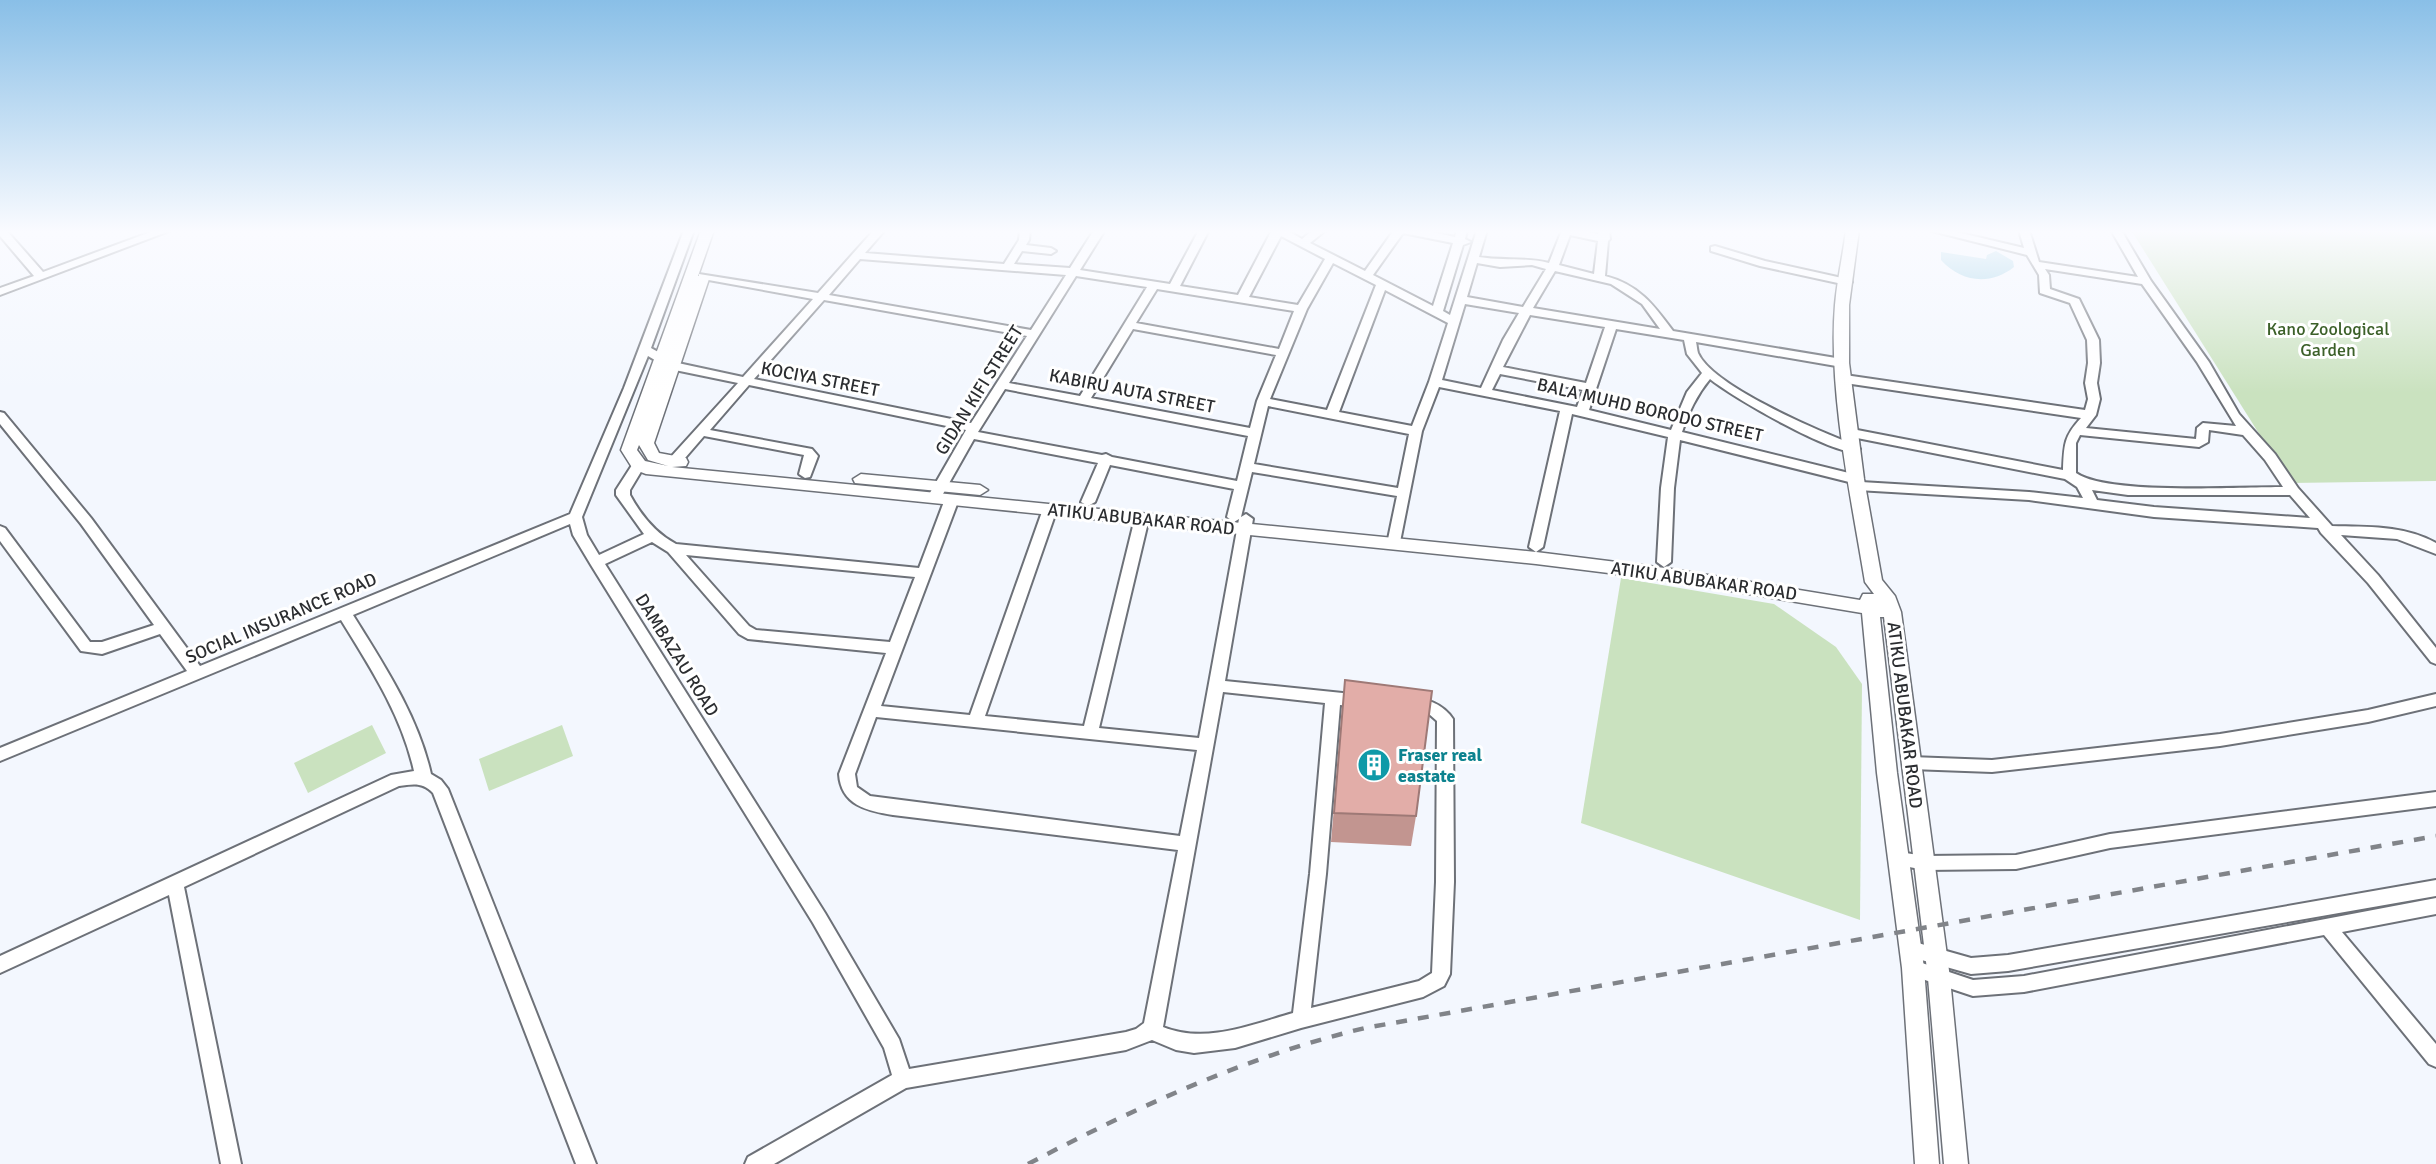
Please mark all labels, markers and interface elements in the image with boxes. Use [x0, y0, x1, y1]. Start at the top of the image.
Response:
park label: Kano Zoological Garden [2266, 318, 2390, 361]
street label: GIDAN KIFI STREET [930, 321, 1028, 459]
street label: KOCIYA STREET [759, 357, 881, 401]
street label: KABIRU AUTA STREET [1047, 364, 1217, 418]
street label: BALA MUHD BORODO STREET [1535, 373, 1765, 447]
street label: ATIKU ABUBAKAR ROAD [1046, 498, 1236, 540]
street label: ATIKU ABUBAKAR ROAD [1609, 557, 1799, 605]
street label: SOCIAL INSURANCE ROAD [182, 568, 380, 668]
street label: DAMBAZAU ROAD [630, 590, 724, 720]
street label: ATIKU ABUBAKAR ROAD [1883, 620, 1927, 810]
place label: Fraser real eastate [1398, 744, 1482, 787]
building icon: Fraser real eastate [1355, 746, 1393, 784]

